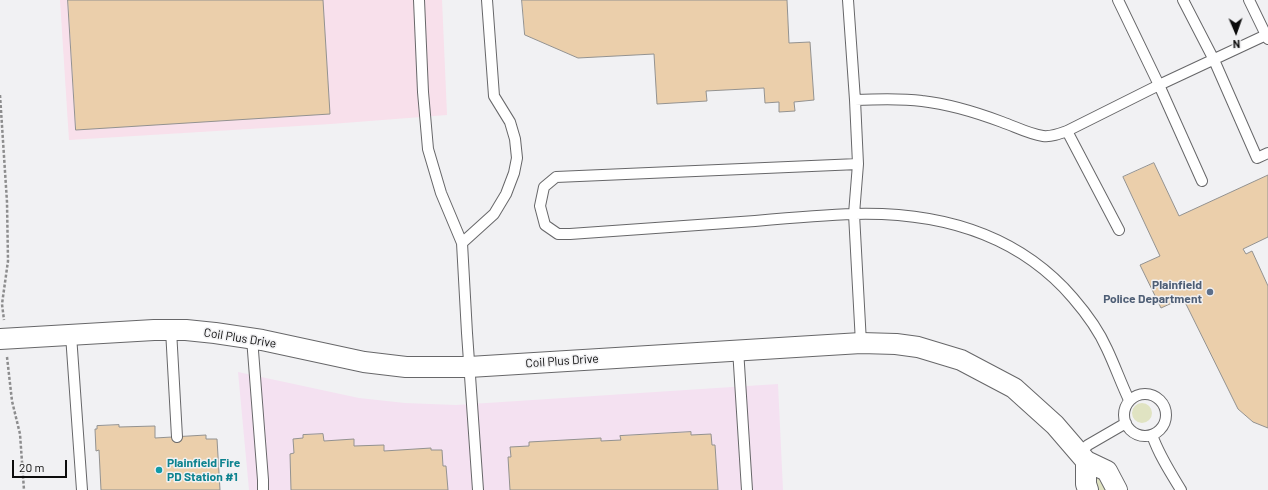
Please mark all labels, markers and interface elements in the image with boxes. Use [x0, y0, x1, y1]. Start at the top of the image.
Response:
north arrow [1216, 12, 1256, 52]
text: N [1233, 38, 1240, 51]
place label: Plainfield Police Department [1103, 278, 1202, 306]
marker: Plainfield Police Department [1205, 287, 1215, 297]
street label: Coil Plus Drive [203, 325, 277, 351]
street label: Coil Plus Drive [525, 351, 599, 371]
scale bar [14, 452, 69, 478]
place label: Plainfield Fire PD Station #1 [167, 456, 240, 484]
text: 20 m [19, 460, 45, 474]
marker: Plainfield Fire PD Station #1 [154, 465, 164, 475]

